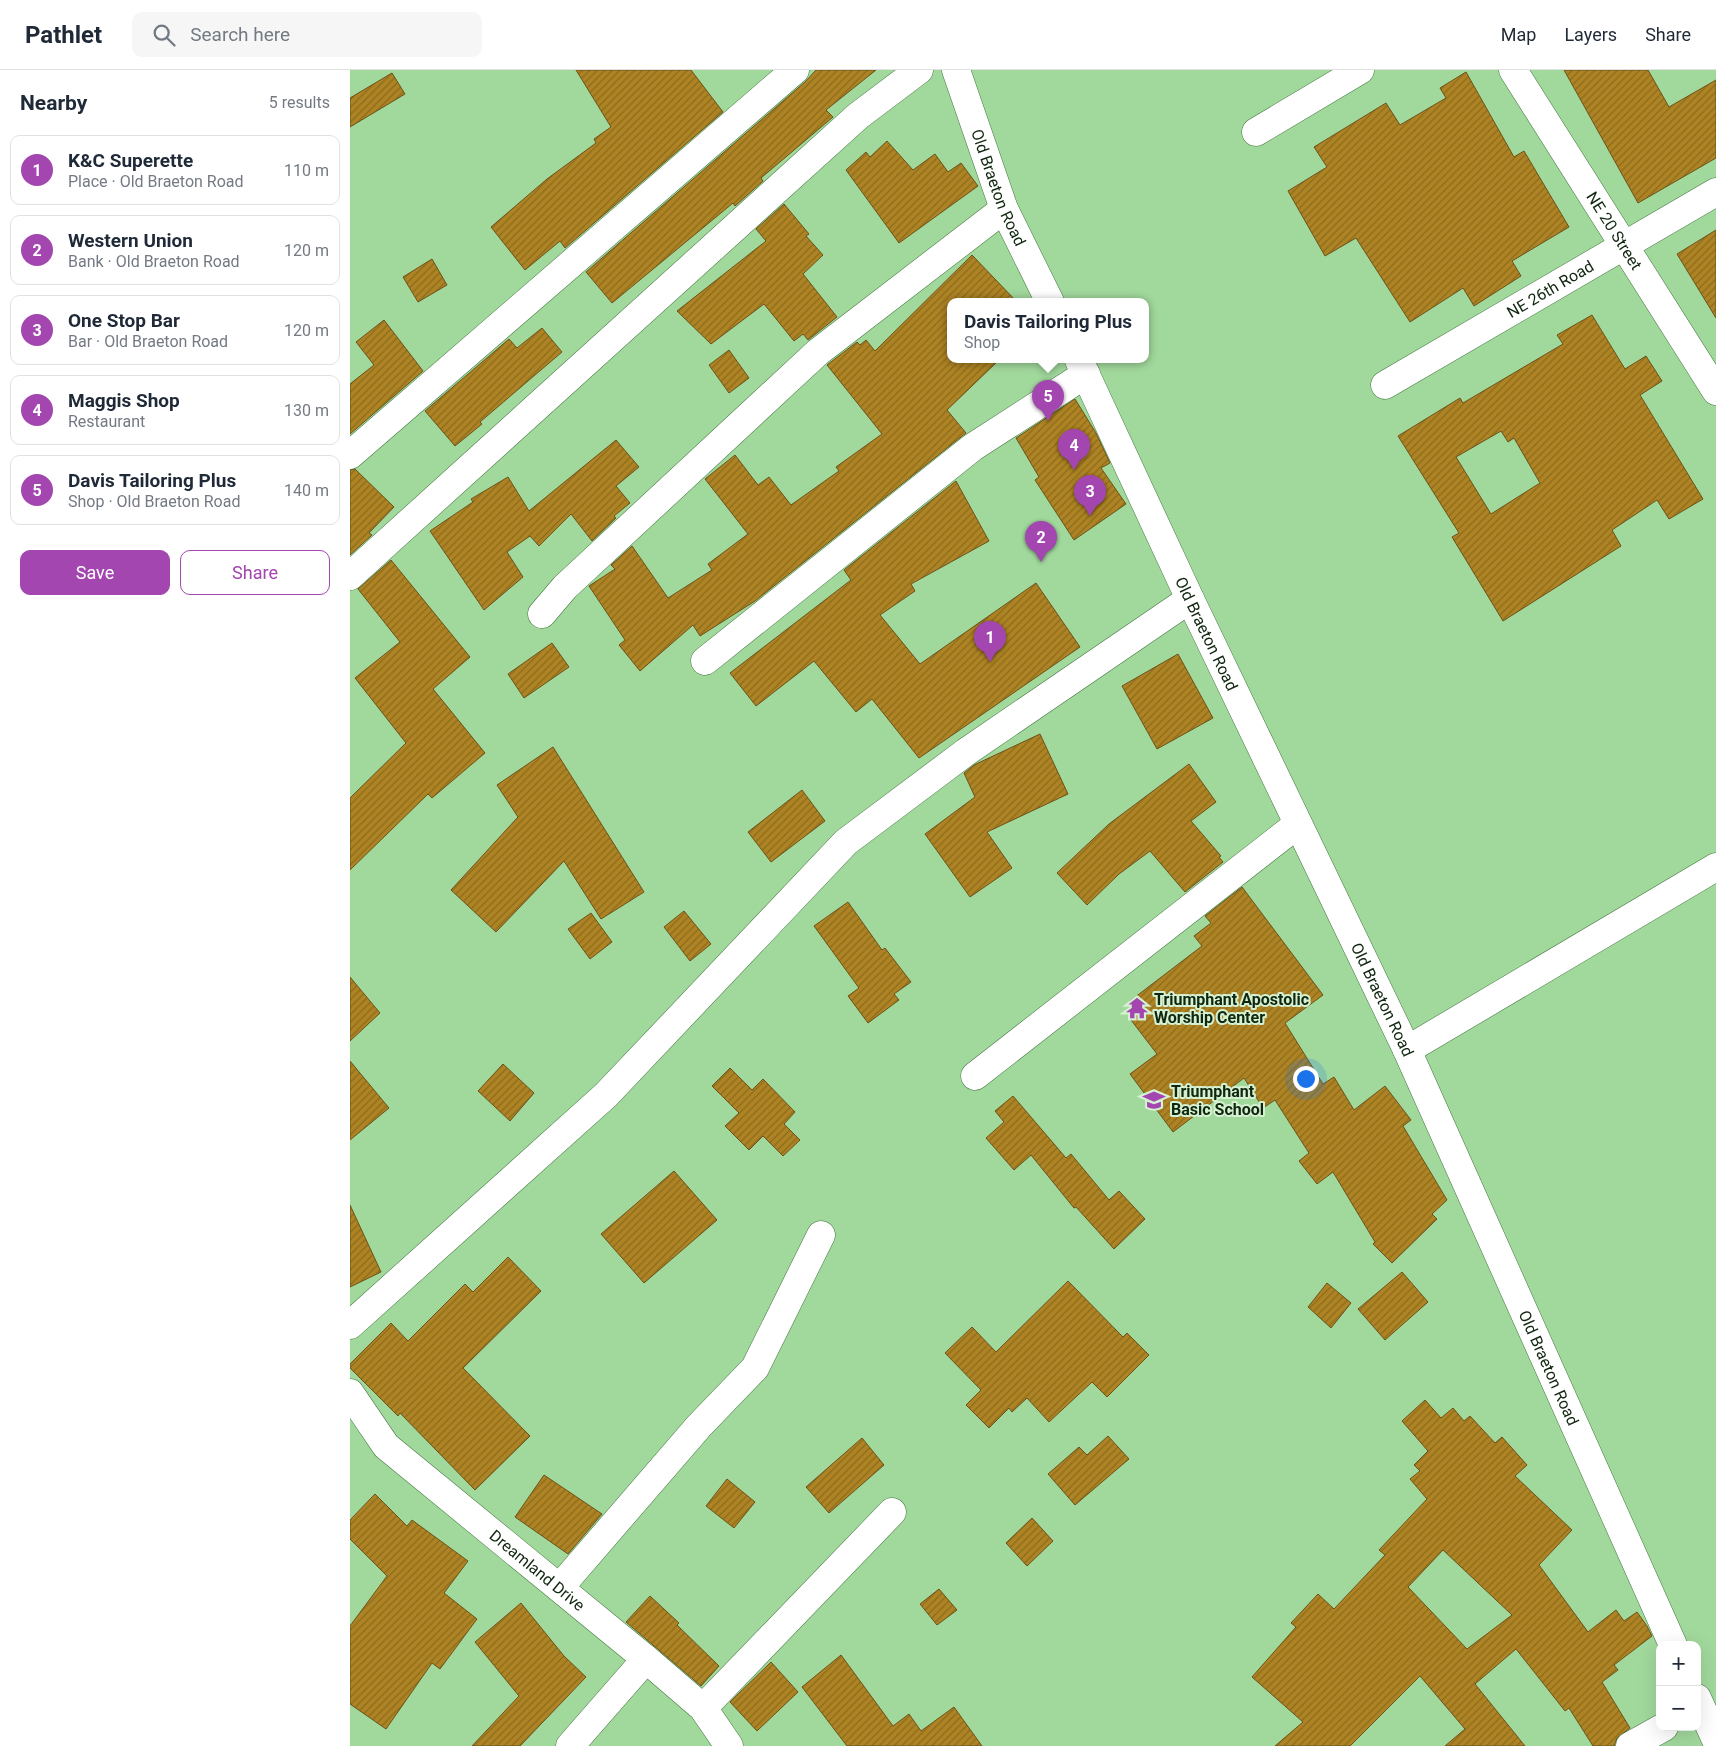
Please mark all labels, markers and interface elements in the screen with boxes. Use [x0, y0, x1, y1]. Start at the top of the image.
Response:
search box [132, 12, 482, 57]
text: Pathlet [25, 21, 102, 49]
icon: search [150, 21, 178, 49]
text: Search here [190, 23, 290, 46]
text: Map [1501, 24, 1536, 45]
text: Layers [1564, 24, 1617, 45]
text: Share [1645, 24, 1691, 45]
text: Nearby [20, 91, 87, 115]
text: 5 results [269, 93, 330, 112]
street label: Old Braeton Road [967, 127, 1030, 249]
text: K&C Superette [68, 149, 193, 172]
text: 1 [32, 161, 42, 180]
text: 110 m [284, 161, 329, 180]
text: Place · Old Braeton Road [68, 172, 244, 191]
street label: NE 20 Street [1582, 188, 1646, 273]
text: Western Union [68, 229, 193, 252]
text: 2 [32, 241, 42, 260]
text: 120 m [284, 241, 329, 260]
text: Bank · Old Braeton Road [68, 252, 240, 271]
street label: NE 26th Road [1503, 257, 1597, 322]
popup [947, 298, 1149, 363]
text: One Stop Bar [68, 309, 180, 332]
text: Davis Tailoring Plus [964, 310, 1132, 333]
text: 3 [32, 321, 42, 340]
text: 120 m [284, 321, 329, 340]
text: Bar · Old Braeton Road [68, 332, 228, 351]
text: Shop [964, 333, 1000, 352]
pin: 5 [1032, 380, 1064, 421]
text: Maggis Shop [68, 389, 180, 412]
text: 4 [32, 401, 42, 420]
text: 130 m [284, 401, 329, 420]
text: Restaurant [68, 412, 145, 431]
pin: 4 [1058, 429, 1090, 470]
text: Davis Tailoring Plus [68, 469, 236, 492]
pin: 3 [1074, 475, 1106, 516]
text: 5 [32, 481, 42, 500]
text: 140 m [284, 481, 329, 500]
text: Shop · Old Braeton Road [68, 492, 240, 511]
pin: 2 [1025, 521, 1057, 562]
button: Save [20, 550, 170, 595]
button: Share [180, 550, 330, 595]
street label: Old Braeton Road [1171, 574, 1242, 694]
pin: 1 [974, 621, 1006, 662]
street label: Old Braeton Road [1347, 940, 1418, 1060]
place label: Triumphant Apostolic Worship Center [1154, 990, 1309, 1027]
temple icon: Triumphant Apostolic Worship Center [1124, 995, 1150, 1021]
your location [1293, 1066, 1319, 1092]
place label: Triumphant Basic School [1171, 1082, 1264, 1119]
school or university icon: Triumphant Basic School [1141, 1087, 1167, 1113]
street label: Old Braeton Road [1515, 1307, 1583, 1428]
street label: Dreamland Drive [486, 1526, 589, 1615]
map controls [1656, 1641, 1701, 1731]
button: + [1656, 1641, 1701, 1686]
button: − [1656, 1686, 1701, 1731]

